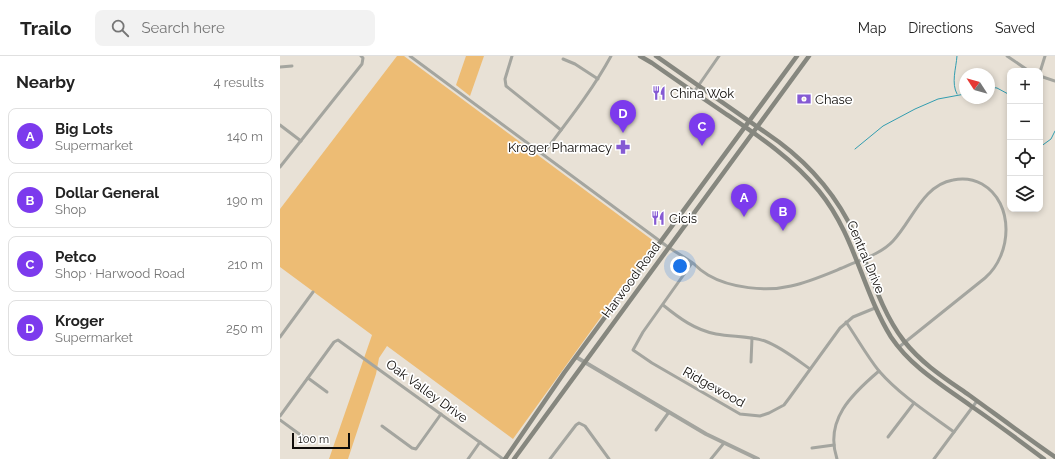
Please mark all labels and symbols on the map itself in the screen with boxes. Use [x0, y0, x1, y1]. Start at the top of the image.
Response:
north arrow [959, 68, 995, 104]
restaurant icon: China Wok [651, 85, 667, 101]
place label: China Wok [670, 86, 734, 101]
bank icon: Chase [796, 91, 812, 107]
place label: Chase [815, 92, 853, 107]
pin: D [610, 100, 636, 133]
pin: C [689, 113, 715, 146]
pharmacy icon: Kroger Pharmacy [615, 139, 631, 155]
place label: Kroger Pharmacy [508, 140, 612, 155]
pin: A [731, 184, 757, 217]
pin: B [770, 198, 796, 231]
restaurant icon: Cicis [650, 210, 666, 226]
place label: Cicis [669, 211, 697, 226]
street label: Central Drive [844, 218, 888, 296]
street label: Harwood Road [599, 239, 663, 321]
your location [670, 256, 690, 276]
street label: Oak Valley Drive [383, 356, 471, 426]
street label: Ridgewood [680, 364, 748, 410]
scale bar [292, 431, 350, 450]

